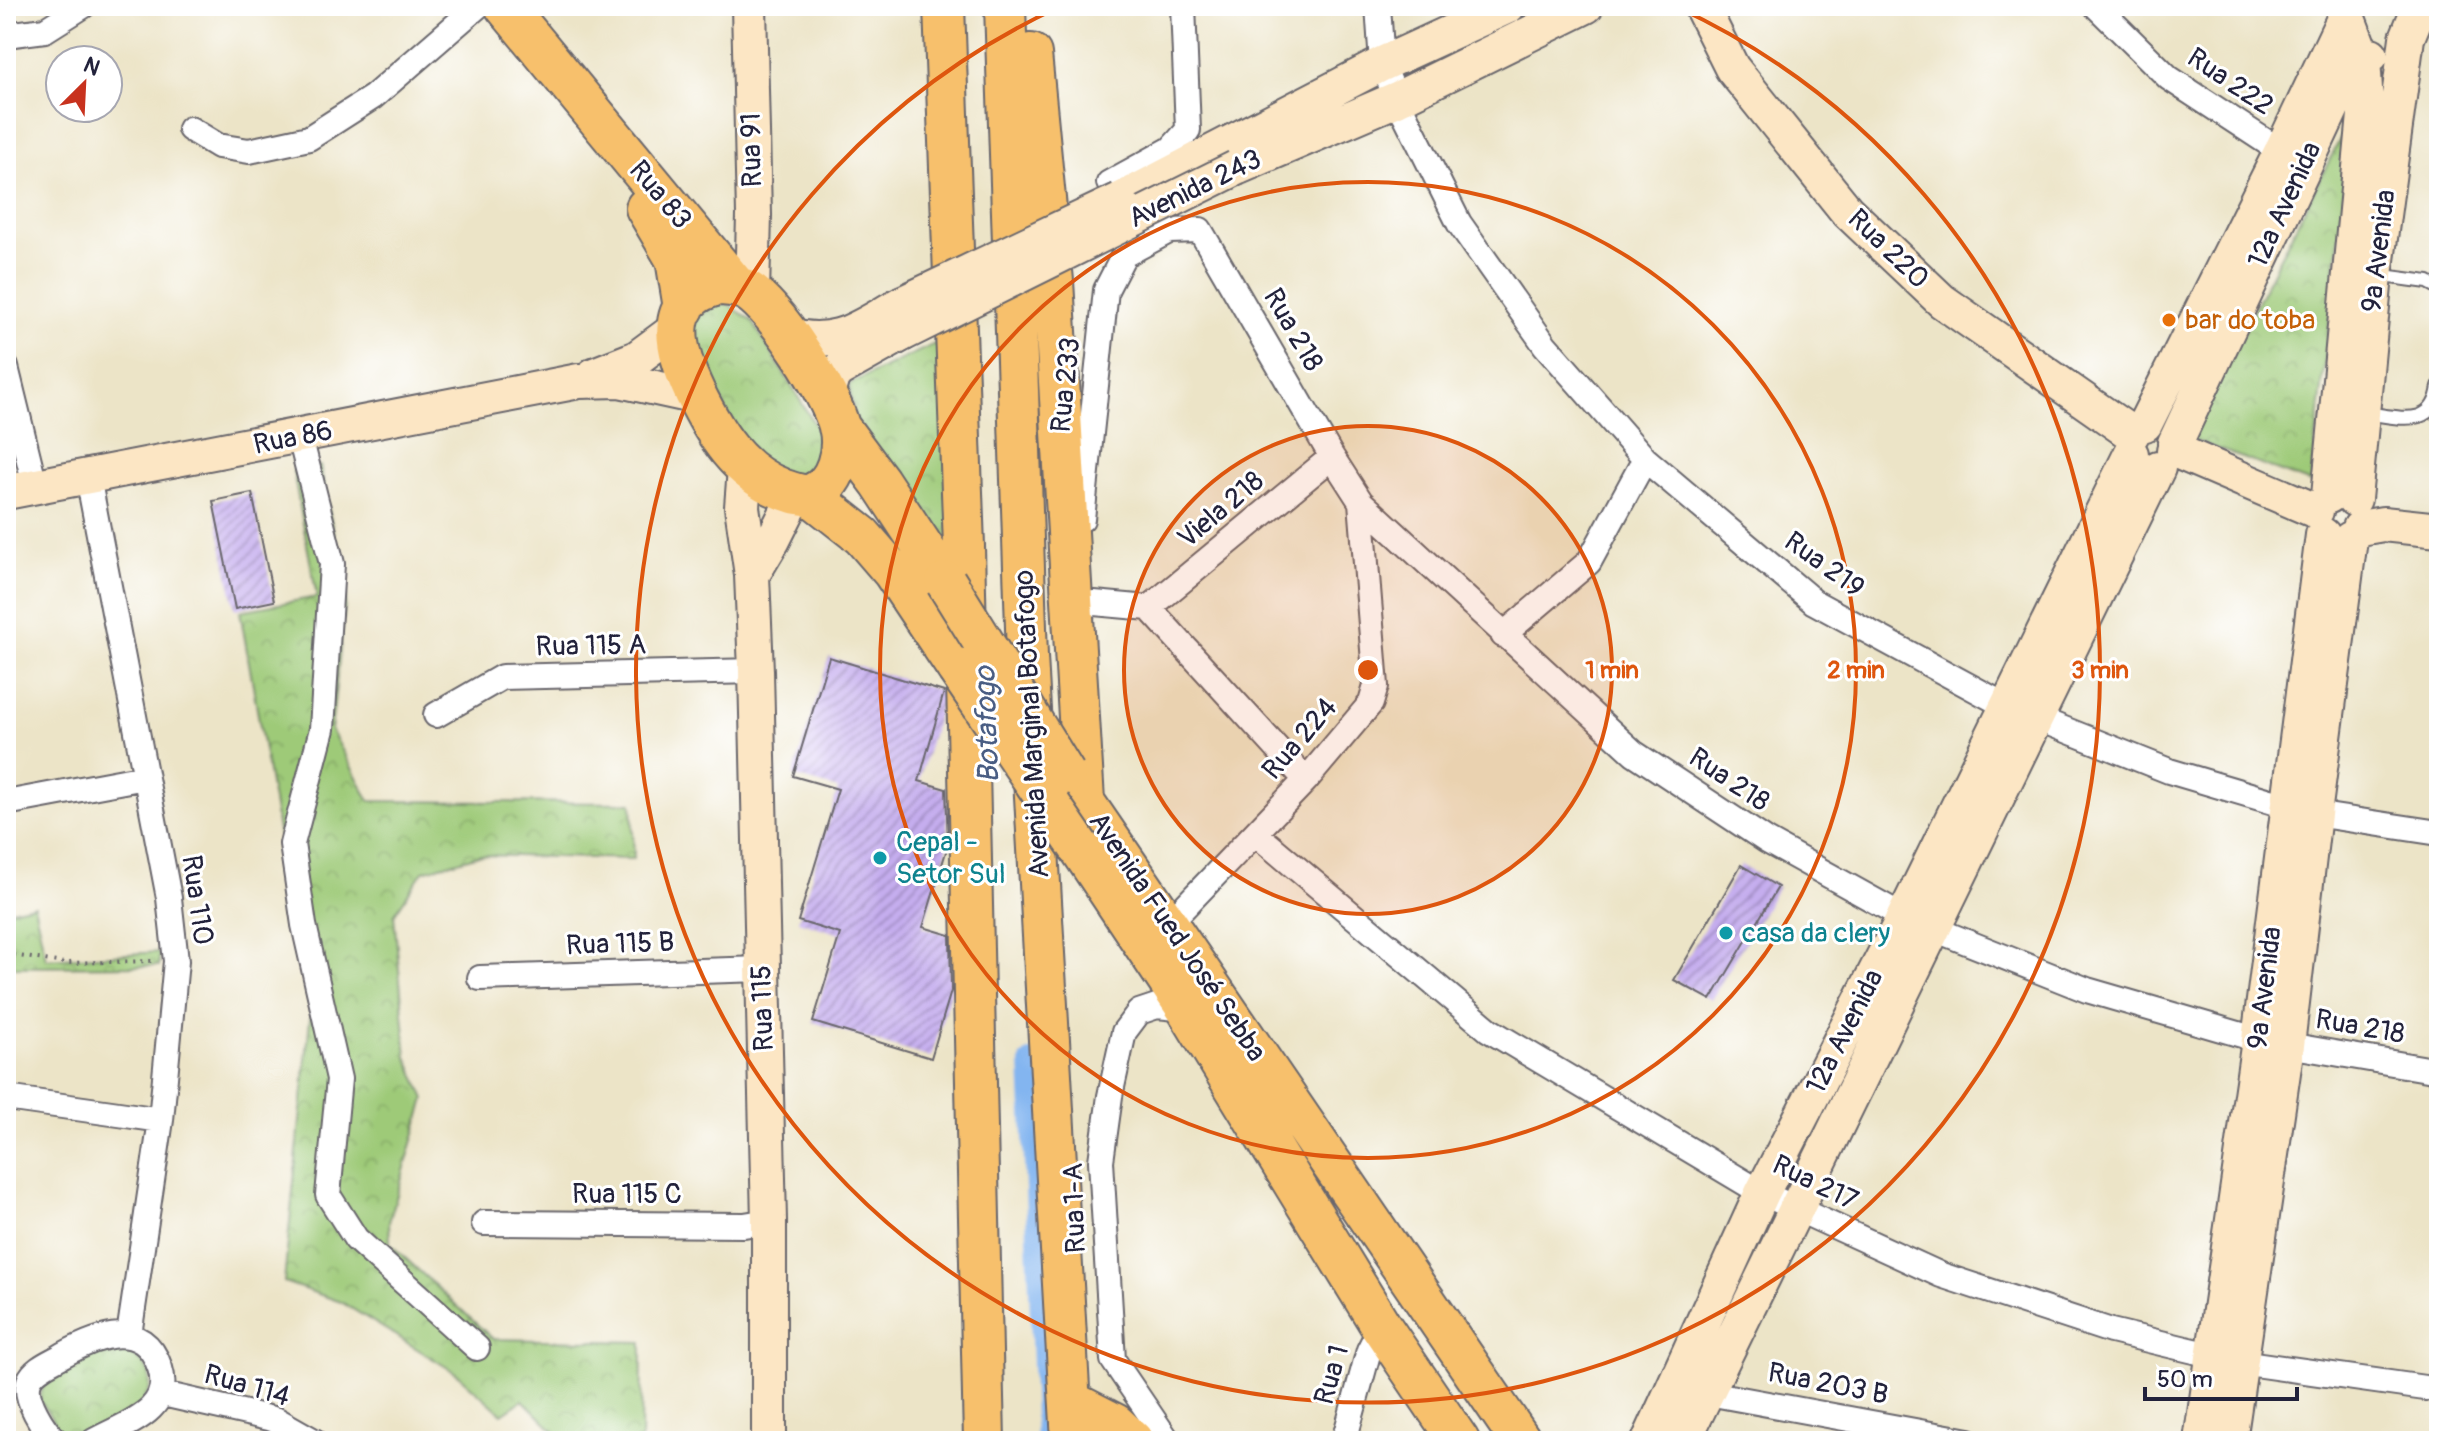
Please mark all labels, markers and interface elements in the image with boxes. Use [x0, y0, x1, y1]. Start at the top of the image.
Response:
street label: Rua 222 [2180, 41, 2280, 123]
north arrow [44, 44, 124, 124]
text: N [79, 51, 104, 83]
street label: Rua 91 [734, 112, 770, 188]
street label: 12ª Avenida [2240, 136, 2330, 274]
street label: Avenida 243 [1123, 142, 1267, 236]
street label: Rua 83 [621, 153, 699, 237]
street label: 9ª Avenida [2354, 188, 2404, 314]
street label: Rua 220 [1840, 202, 1936, 296]
street label: Rua 218 [1255, 282, 1331, 378]
place label: bar do toba [2185, 303, 2315, 338]
marker: bar do toba [2160, 311, 2178, 329]
street label: Rua 233 [1044, 336, 1088, 434]
street label: Rua 86 [250, 413, 336, 463]
street label: Viela 218 [1171, 464, 1271, 556]
street label: Rua 219 [1777, 524, 1871, 606]
street label: Avenida Marginal Botafogo [1006, 569, 1058, 879]
street label: Rua 115 A [535, 628, 647, 664]
centre of rings [1354, 656, 1382, 684]
text: 1 min [1585, 656, 1639, 685]
text: 2 min [1827, 656, 1885, 685]
text: 3 min [2071, 656, 2129, 685]
water label: Botafogo [966, 664, 1008, 784]
street label: Rua 224 [1255, 691, 1345, 787]
street label: Rua 218 [1682, 740, 1776, 820]
street label: Avenida Fued José Sebba [1081, 806, 1273, 1068]
place label: Cepal - Setor Sul [896, 825, 1006, 892]
marker: Cepal - Setor Sul [871, 849, 889, 867]
street label: Rua 110 [173, 853, 221, 947]
place label: casa da clery [1742, 916, 1890, 951]
marker: casa da clery [1717, 924, 1735, 942]
street label: Rua 115 B [565, 925, 675, 963]
street label: 9ª Avenida [2240, 925, 2290, 1051]
street label: Rua 115 [744, 964, 782, 1052]
street label: 12ª Avenida [1799, 964, 1891, 1100]
street label: Rua 218 [2313, 1002, 2407, 1052]
street label: Rua 217 [1767, 1147, 1864, 1219]
street label: Rua 1-A [1056, 1162, 1094, 1254]
street label: Rua 115 C [572, 1177, 682, 1212]
street label: Rua 1 [1307, 1341, 1357, 1409]
scale bar [2145, 1351, 2297, 1401]
street label: Rua 203 B [1765, 1355, 1891, 1413]
street label: Rua 114 [200, 1357, 294, 1415]
text: 50 m [2157, 1365, 2213, 1394]

